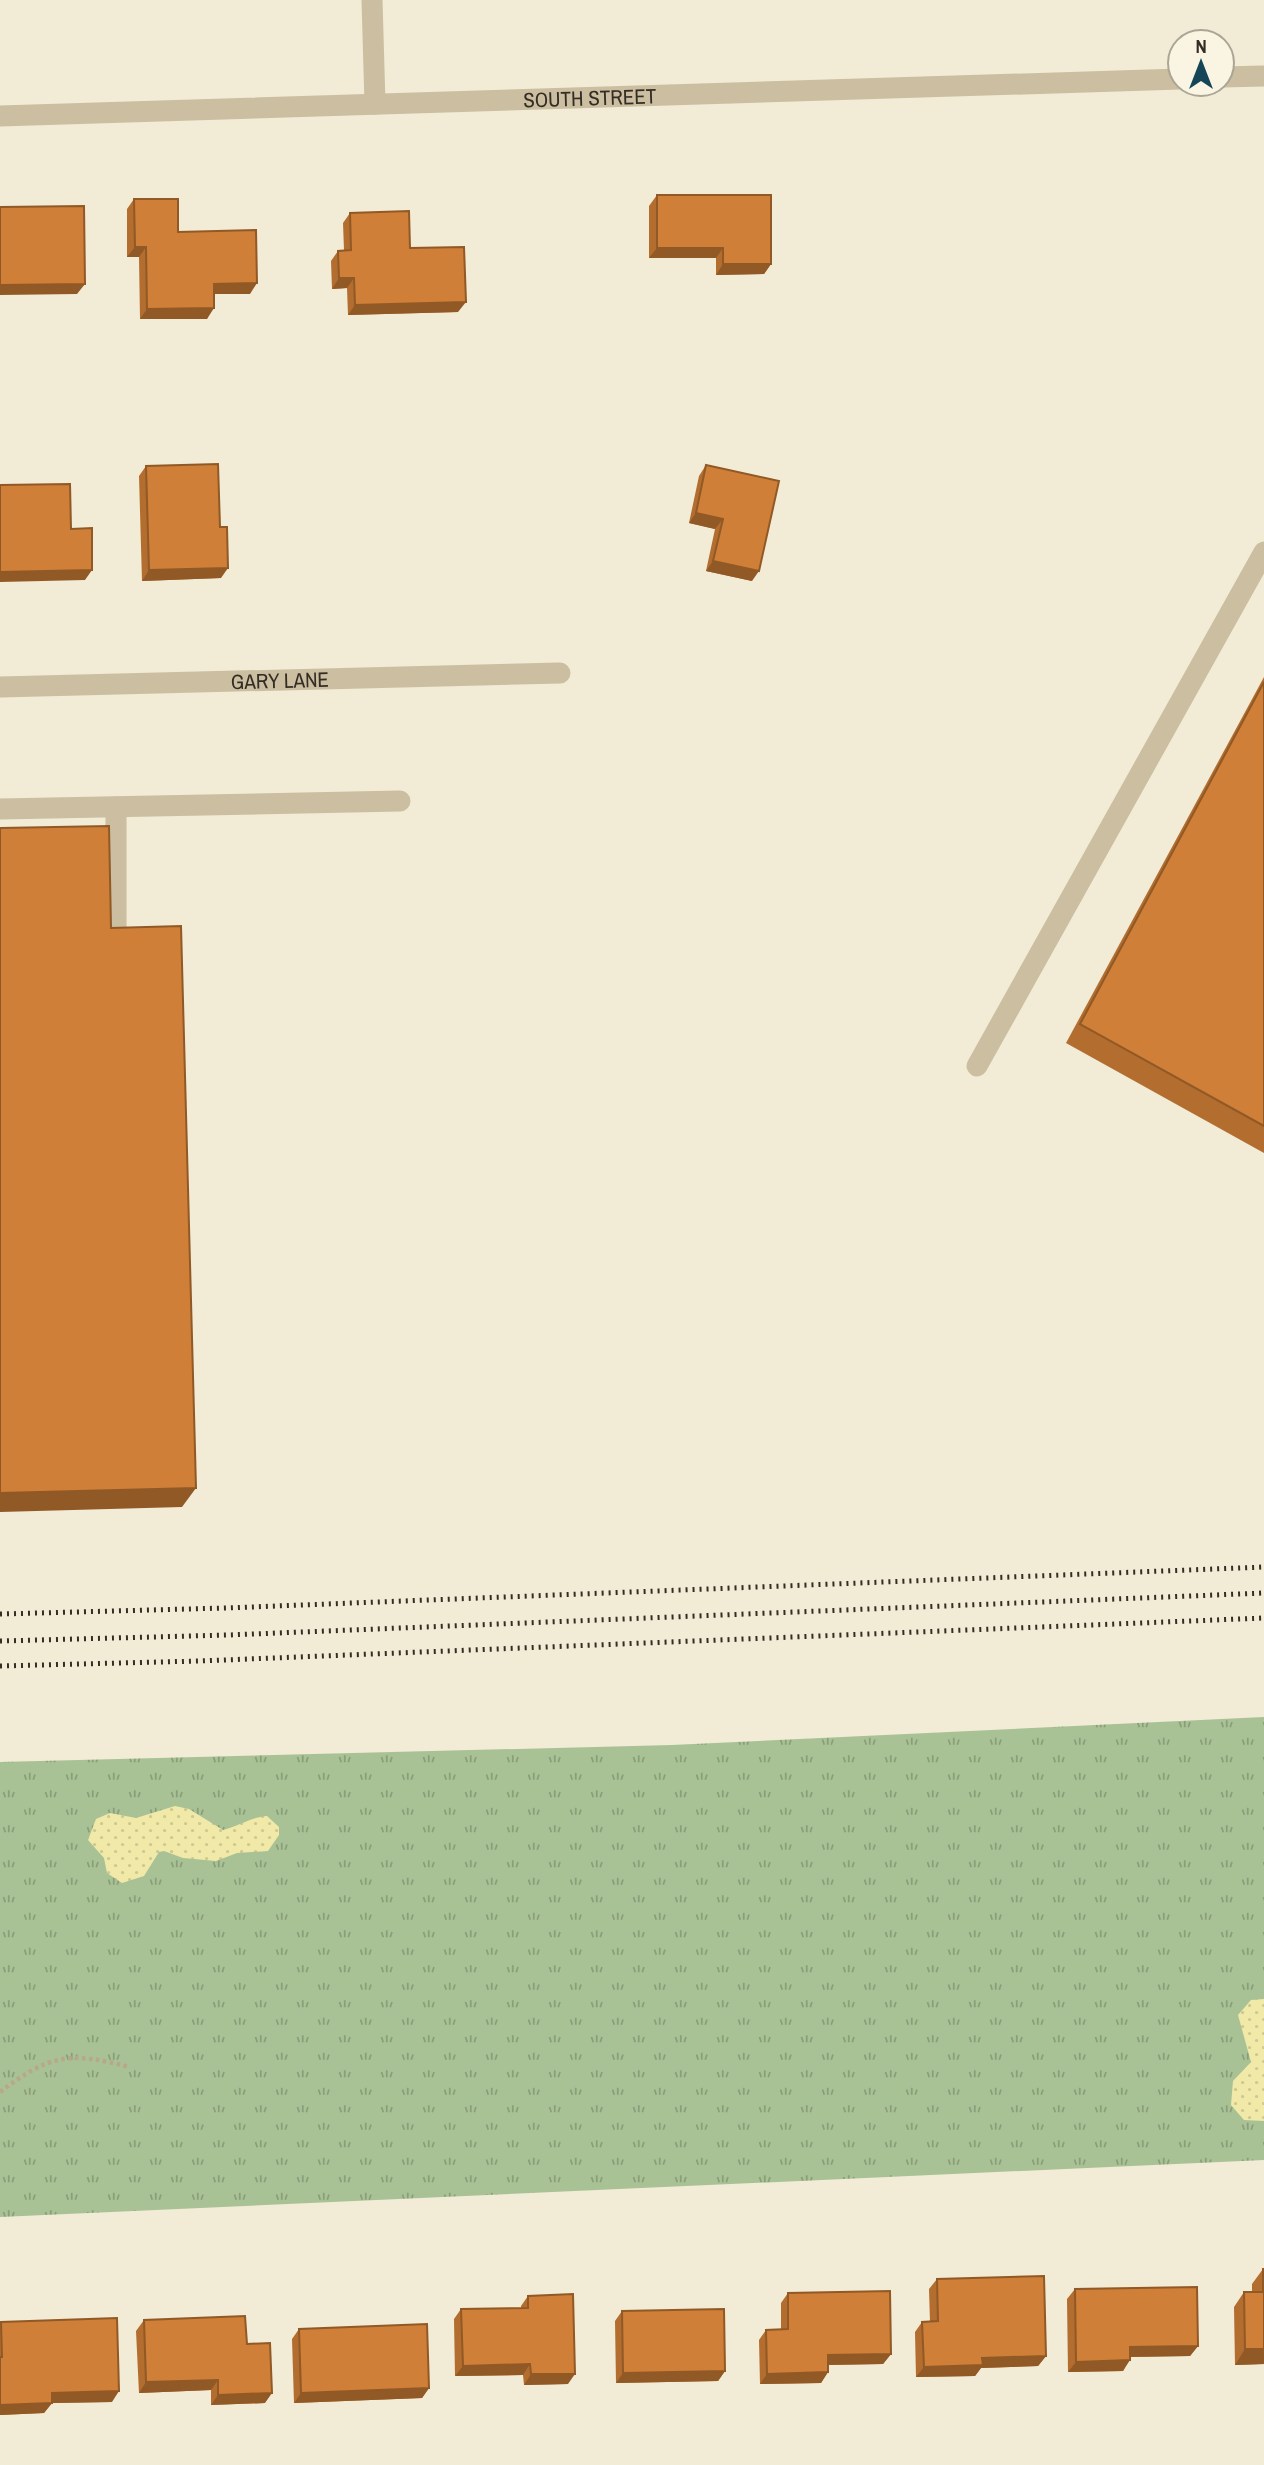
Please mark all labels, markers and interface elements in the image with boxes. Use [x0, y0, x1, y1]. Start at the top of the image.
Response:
north arrow [1166, 28, 1236, 98]
text: N [1195, 33, 1207, 59]
street label: SOUTH STREET [523, 81, 657, 114]
street label: GARY LANE [231, 664, 329, 696]

